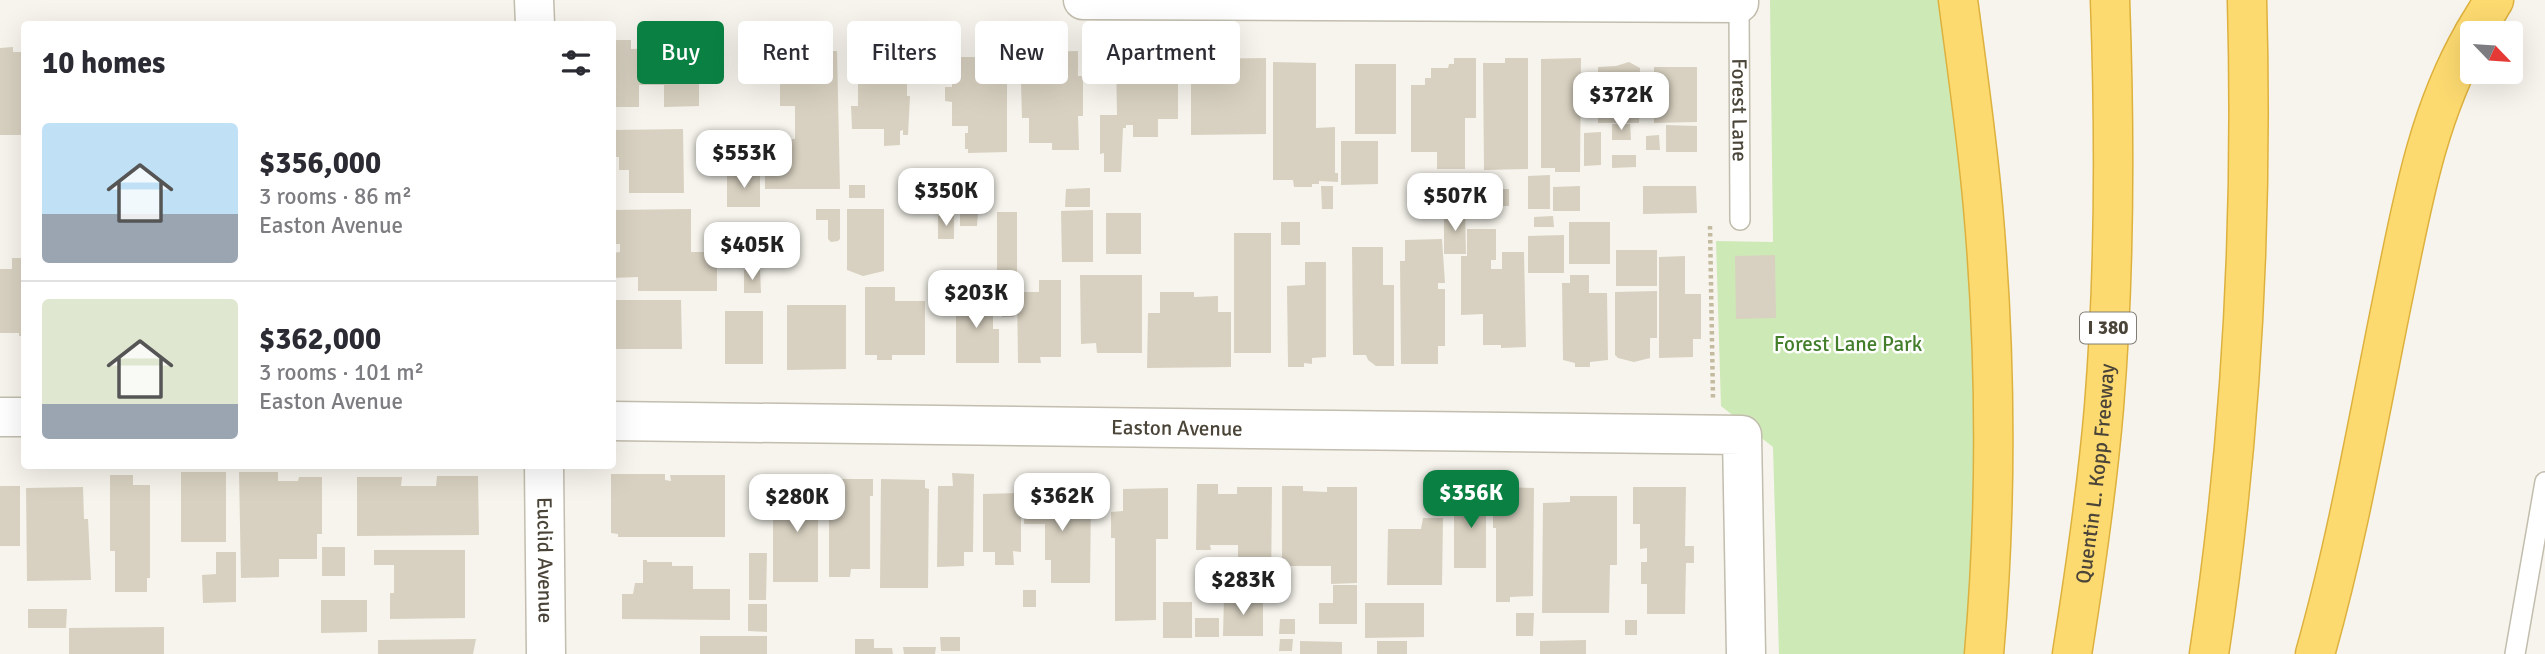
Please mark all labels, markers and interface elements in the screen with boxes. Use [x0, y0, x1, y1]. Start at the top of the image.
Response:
chip: Buy [637, 21, 724, 84]
chip: Rent [738, 21, 833, 84]
chip: Filters [847, 21, 961, 84]
chip: New [975, 21, 1068, 84]
chip: Apartment [1082, 21, 1240, 84]
north arrow [2460, 21, 2524, 84]
map controls [2460, 21, 2523, 84]
icon: filters [557, 44, 595, 82]
text: 10 homes [42, 45, 165, 82]
street label: Forest Lane [1726, 58, 1753, 162]
pin: $372K [1572, 72, 1670, 132]
text: $372K [1589, 80, 1653, 109]
pin: $553K [695, 130, 793, 190]
text: $553K [712, 138, 776, 167]
text: $356,000 [259, 145, 381, 182]
icon: home [98, 151, 182, 235]
pin: $350K [897, 168, 995, 228]
pin: $507K [1406, 174, 1504, 233]
text: $350K [914, 176, 978, 205]
text: $507K [1423, 181, 1487, 210]
text: 3 rooms · 86 m² [259, 182, 412, 211]
text: Easton Avenue [259, 211, 403, 240]
pin: $405K [703, 222, 801, 282]
text: $405K [720, 230, 784, 259]
pin: $203K [927, 270, 1025, 330]
text: $203K [944, 278, 1008, 307]
road number: I 380 [2080, 312, 2136, 344]
text: $362,000 [259, 321, 381, 358]
icon: home [98, 327, 182, 411]
park label: Forest Lane Park [1774, 331, 1923, 357]
text: 3 rooms · 101 m² [259, 358, 424, 387]
street label: Quentin L. Kopp Freeway [2070, 363, 2120, 585]
text: Easton Avenue [259, 387, 403, 416]
street label: Easton Avenue [1111, 414, 1243, 442]
pin: $356K [1422, 470, 1520, 530]
pin: $362K [1013, 474, 1111, 533]
pin: $280K [748, 475, 846, 534]
text: $356K [1439, 478, 1503, 507]
text: $362K [1030, 481, 1094, 510]
text: $280K [765, 482, 829, 511]
street label: Euclid Avenue [531, 497, 559, 623]
pin: $283K [1194, 558, 1292, 617]
text: $283K [1211, 565, 1275, 594]

